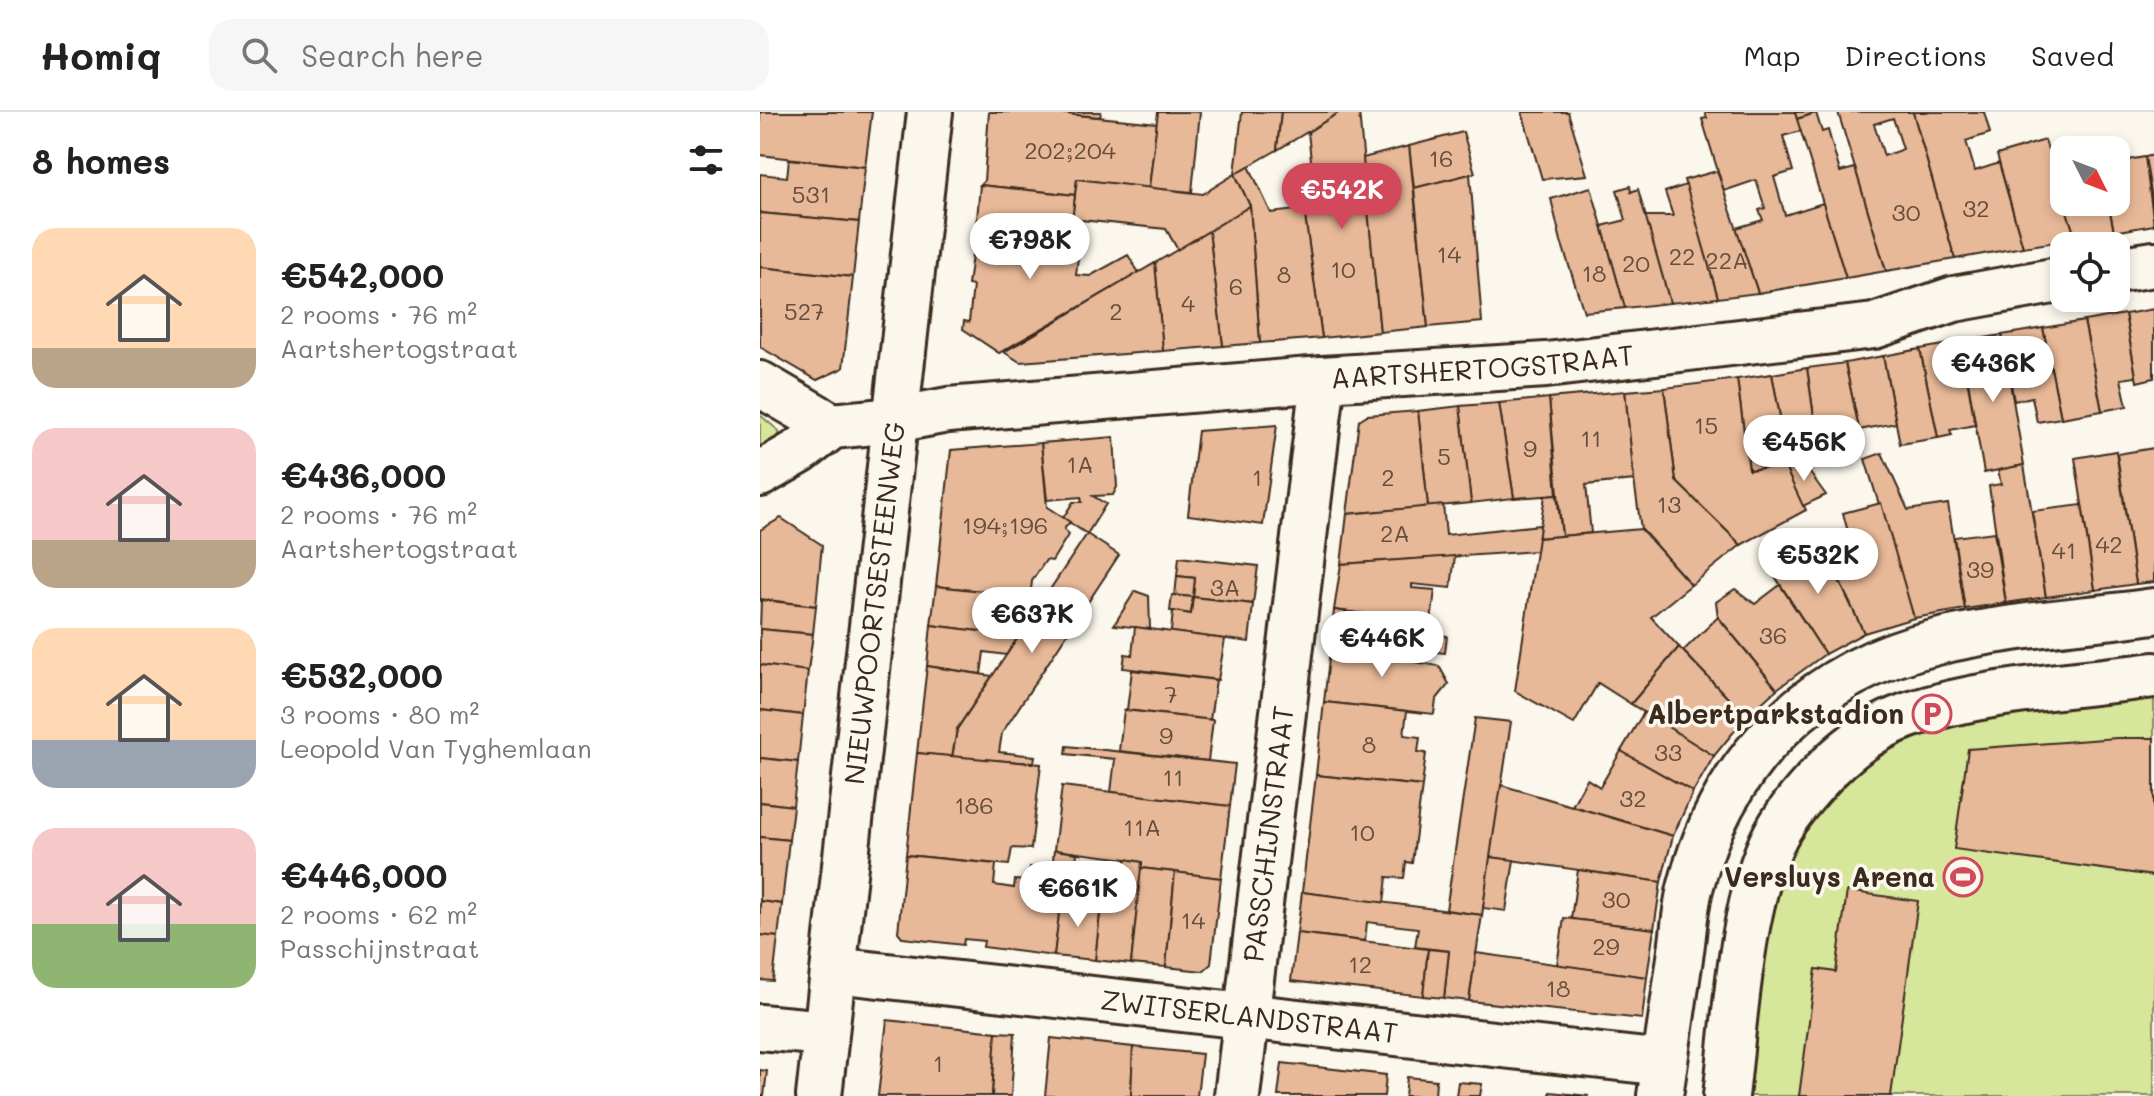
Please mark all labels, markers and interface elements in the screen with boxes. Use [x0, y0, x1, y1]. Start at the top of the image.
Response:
search box [209, 19, 769, 91]
text: Homiq [40, 30, 161, 80]
icon: search [237, 33, 281, 77]
text: Search here [301, 35, 484, 75]
text: Map [1744, 37, 1801, 73]
text: Directions [1845, 37, 1987, 73]
text: Saved [2031, 37, 2114, 73]
house number: 202;204 [1024, 134, 1116, 165]
north arrow [2050, 136, 2130, 216]
map controls [2050, 136, 2130, 312]
text: 8 homes [32, 138, 170, 183]
icon: filters [684, 138, 728, 182]
house number: 16 [1428, 142, 1454, 173]
pin: €542K [1286, 163, 1398, 231]
text: €542K [1300, 172, 1384, 206]
house number: 531 [792, 178, 830, 209]
house number: 32 [1962, 192, 1990, 223]
house number: 30 [1892, 196, 1921, 227]
pin: €798K [974, 213, 1086, 281]
text: €798K [988, 222, 1072, 256]
button: locate [2050, 232, 2130, 312]
house number: 14 [1437, 238, 1461, 269]
house number: 22 [1669, 240, 1695, 271]
house number: 22A [1705, 244, 1749, 275]
house number: 20 [1622, 247, 1650, 278]
text: €542,000 [280, 252, 444, 297]
house number: 10 [1330, 253, 1356, 284]
house number: 18 [1581, 257, 1607, 288]
house number: 8 [1277, 258, 1291, 289]
icon: home [96, 260, 192, 356]
house number: 6 [1229, 270, 1243, 301]
house number: 4 [1181, 287, 1195, 318]
house number: 527 [784, 295, 824, 326]
house number: 2 [1109, 295, 1123, 326]
text: 2 rooms · 76 m² [280, 297, 477, 331]
text: Aartshertogstraat [280, 331, 518, 365]
street label: AARTSHERTOGSTRAAT [1329, 336, 1636, 395]
pin: €436K [1937, 336, 2049, 404]
text: €436K [1950, 345, 2036, 379]
house number: 15 [1694, 409, 1718, 440]
pin: €456K [1748, 415, 1860, 483]
street label: NIEUWPOORTSESTEENWEG [835, 420, 912, 786]
house number: 11 [1580, 422, 1602, 453]
text: €456K [1761, 424, 1847, 458]
house number: 9 [1523, 432, 1537, 463]
house number: 5 [1437, 440, 1451, 471]
house number: 1A [1066, 448, 1094, 479]
text: €436,000 [280, 452, 446, 497]
icon: home [96, 460, 192, 556]
house number: 1 [1252, 461, 1262, 492]
house number: 2 [1381, 461, 1395, 492]
house number: 13 [1657, 488, 1681, 519]
text: 2 rooms · 76 m² [280, 497, 477, 531]
house number: 194;196 [962, 509, 1048, 540]
house number: 2A [1380, 517, 1410, 548]
pin: €532K [1762, 528, 1874, 596]
house number: 42 [2095, 528, 2123, 559]
text: Aartshertogstraat [280, 531, 518, 565]
house number: 41 [2052, 534, 2076, 565]
text: €532K [1776, 537, 1860, 571]
house number: 39 [1966, 553, 1994, 584]
house number: 3A [1210, 571, 1240, 602]
pin: €637K [976, 587, 1088, 655]
text: €637K [990, 596, 1074, 630]
pin: €446K [1326, 611, 1438, 679]
house number: 36 [1759, 619, 1787, 650]
text: €446K [1339, 620, 1425, 654]
text: €532,000 [280, 652, 443, 697]
icon: home [96, 660, 192, 756]
house number: 7 [1164, 678, 1178, 709]
parking icon: Albertparkstadion [1911, 693, 1953, 735]
place label: Albertparkstadion [1647, 695, 1904, 731]
text: 3 rooms · 80 m² [280, 697, 479, 731]
street label: PASSCHIJNSTRAAT [1234, 704, 1301, 964]
house number: 9 [1159, 719, 1173, 750]
house number: 8 [1362, 728, 1376, 759]
text: Leopold Van Tyghemlaan [280, 731, 592, 765]
house number: 33 [1654, 736, 1682, 767]
house number: 11 [1162, 761, 1184, 792]
house number: 32 [1619, 782, 1647, 813]
house number: 186 [954, 789, 994, 820]
house number: 11A [1123, 811, 1161, 842]
house number: 10 [1349, 816, 1375, 847]
text: €446,000 [280, 852, 447, 897]
sports icon: Versluys Arena [1942, 856, 1984, 898]
place label: Versluys Arena [1724, 858, 1935, 895]
icon: home [96, 860, 192, 956]
pin: €661K [1022, 861, 1134, 929]
text: €661K [1037, 870, 1119, 904]
house number: 30 [1602, 883, 1631, 914]
text: 2 rooms · 62 m² [280, 897, 477, 931]
house number: 14 [1181, 904, 1205, 935]
house number: 29 [1592, 930, 1620, 961]
text: Passchijnstraat [280, 931, 479, 965]
house number: 12 [1348, 948, 1372, 979]
house number: 18 [1545, 972, 1571, 1003]
street label: ZWITSERLANDSTRAAT [1099, 981, 1400, 1050]
house number: 1 [933, 1047, 943, 1078]

